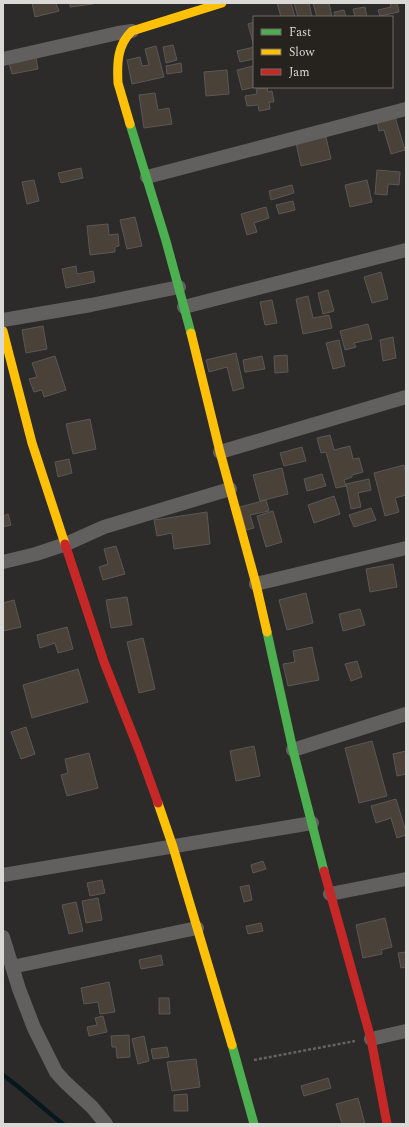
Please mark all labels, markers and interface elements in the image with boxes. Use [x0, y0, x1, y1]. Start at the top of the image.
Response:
legend [253, 16, 393, 88]
text: Fast [289, 23, 311, 42]
text: Slow [289, 43, 315, 62]
text: Jam [289, 63, 310, 82]

